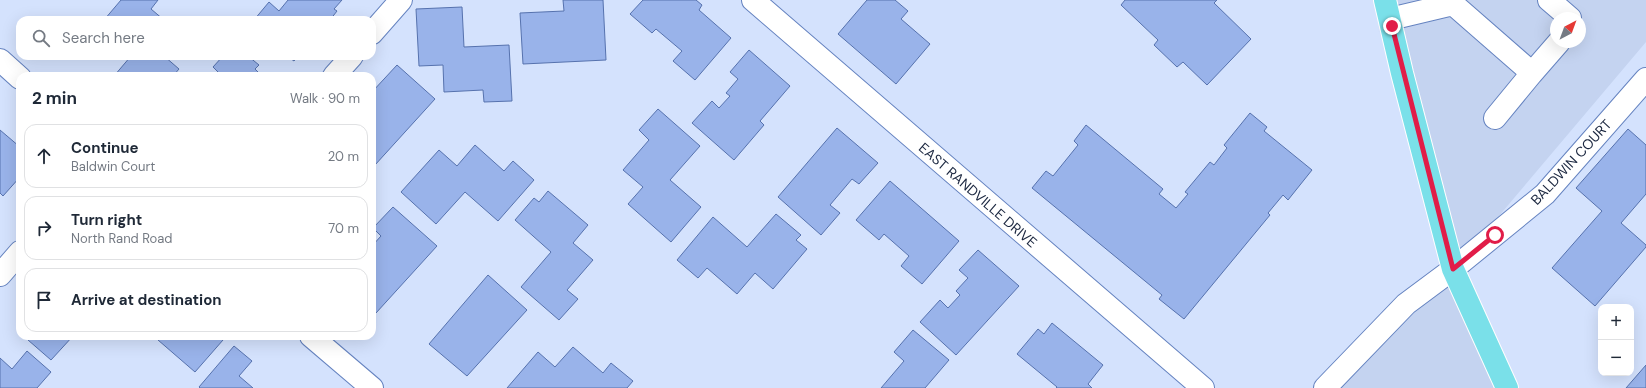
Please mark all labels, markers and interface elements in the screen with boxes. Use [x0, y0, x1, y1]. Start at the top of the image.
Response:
north arrow [1550, 12, 1586, 48]
search box [16, 16, 376, 60]
route end [1383, 17, 1401, 35]
icon: search [30, 27, 52, 49]
text: Search here [62, 28, 145, 48]
text: 2 min [32, 87, 77, 109]
text: Walk · 90 m [290, 90, 360, 107]
street label: BALDWIN COURT [1527, 115, 1615, 209]
text: Continue [71, 138, 139, 158]
street label: EAST RANDVILLE DRIVE [915, 139, 1041, 251]
icon: ahead [33, 145, 55, 167]
text: 20 m [328, 148, 359, 165]
text: Baldwin Court [71, 158, 155, 175]
text: Turn right [71, 210, 142, 230]
icon: right [33, 217, 55, 239]
text: 70 m [328, 220, 359, 237]
route start [1486, 226, 1504, 244]
text: North Rand Road [71, 230, 172, 247]
icon: arrive [33, 289, 55, 311]
text: Arrive at destination [71, 290, 222, 310]
map controls [1598, 304, 1634, 376]
button: + [1598, 304, 1634, 340]
button: − [1598, 340, 1634, 376]

